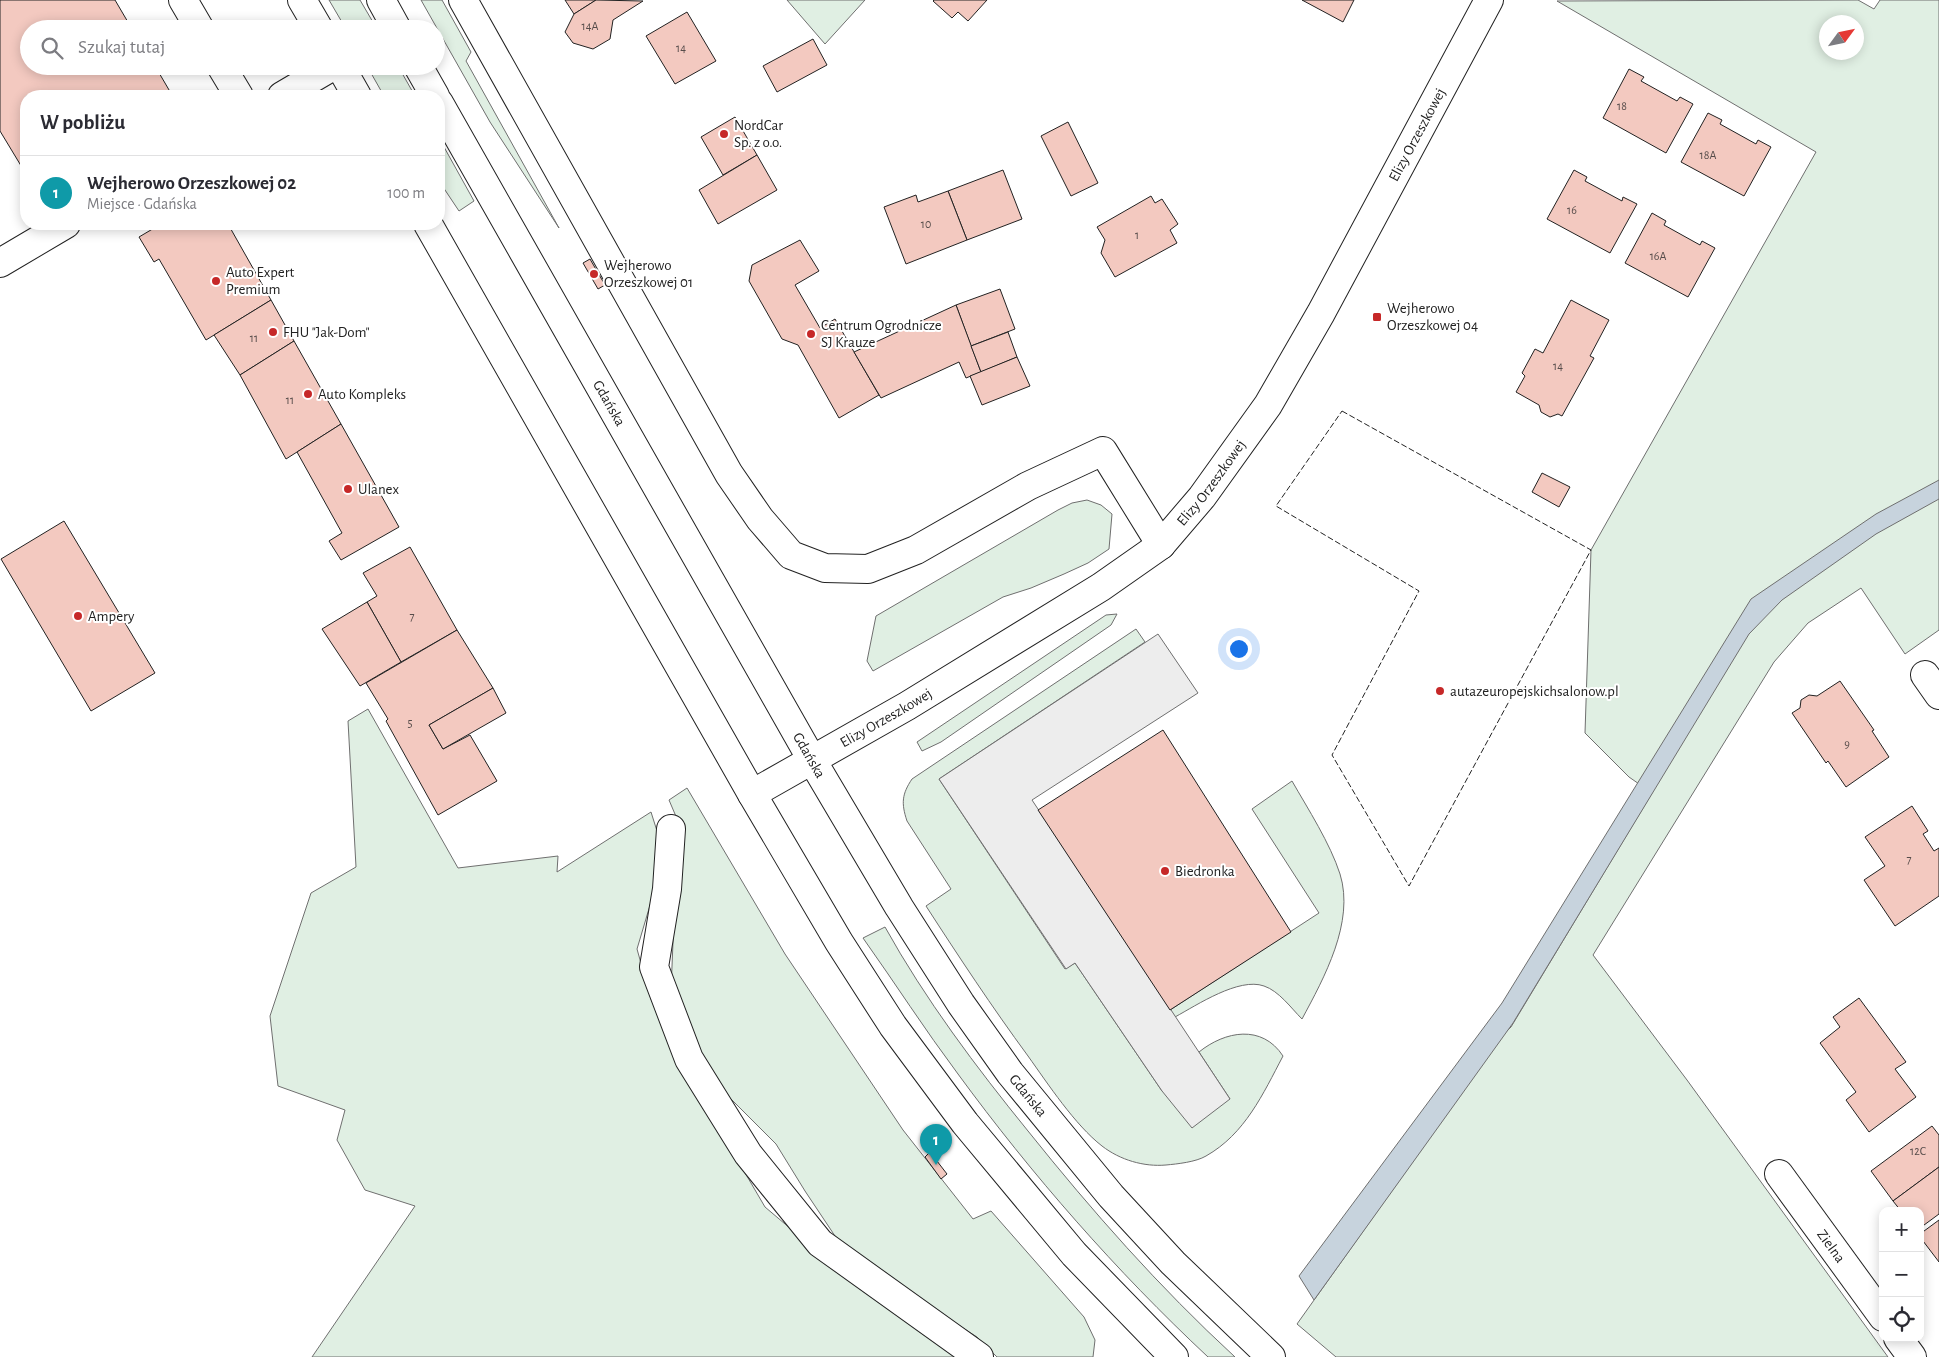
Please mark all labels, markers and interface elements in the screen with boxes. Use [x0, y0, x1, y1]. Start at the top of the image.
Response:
north arrow [1819, 15, 1864, 60]
search box [20, 20, 445, 75]
house number: 14A [582, 20, 598, 32]
icon: search [38, 34, 66, 62]
text: Szukaj tutaj [78, 38, 165, 57]
house number: 14 [676, 42, 686, 54]
street label: Elizy Orzeszkowej [1386, 86, 1448, 184]
house number: 18 [1617, 100, 1627, 112]
text: W pobliżu [40, 112, 125, 133]
place label: NordCar Sp. z o.o. [734, 118, 783, 150]
marker: NordCar Sp. z o.o. [718, 128, 730, 140]
house number: 18A [1700, 149, 1716, 161]
text: Wejherowo Orzeszkowej 02 [87, 174, 296, 193]
text: 1 [53, 185, 59, 201]
text: 100 m [387, 185, 425, 201]
text: Miejsce · Gdańska [87, 196, 197, 212]
house number: 16 [1567, 204, 1577, 216]
house number: 10 [921, 218, 931, 230]
house number: 1 [1135, 229, 1139, 241]
house number: 16A [1650, 250, 1666, 262]
place label: Wejherowo Orzeszkowej 01 [604, 258, 693, 290]
place label: Auto Expert Premium [226, 265, 295, 297]
marker: Wejherowo Orzeszkowej 01 [588, 268, 600, 280]
marker: Auto Expert Premium [210, 275, 222, 287]
place label: Wejherowo Orzeszkowej 04 [1387, 301, 1478, 333]
marker: Wejherowo Orzeszkowej 04 [1371, 311, 1383, 323]
place label: Centrum Ogrodnicze SJ Krauze [821, 318, 942, 350]
place label: FHU "Jak-Dom" [283, 325, 370, 340]
marker: FHU "Jak-Dom" [267, 326, 279, 338]
marker: Centrum Ogrodnicze SJ Krauze [805, 328, 817, 340]
house number: 11 [250, 332, 258, 344]
house number: 14 [1553, 360, 1563, 372]
street label: Gdańska [590, 378, 628, 429]
place label: Auto Kompleks [318, 387, 406, 402]
marker: Auto Kompleks [302, 388, 314, 400]
house number: 11 [286, 394, 294, 406]
street label: Elizy Orzeszkowej [1174, 437, 1248, 529]
place label: Ulanex [358, 482, 400, 497]
marker: Ulanex [342, 483, 354, 495]
place label: Ampery [88, 609, 135, 624]
marker: Ampery [72, 610, 84, 622]
house number: 7 [409, 610, 415, 622]
your location [1226, 636, 1252, 662]
place label: autazeuropejskichsalonow.pl [1450, 684, 1619, 699]
marker: autazeuropejskichsalonow.pl [1434, 685, 1446, 697]
street label: Elizy Orzeszkowej [838, 686, 935, 750]
house number: 5 [407, 717, 413, 729]
street label: Gdańska [790, 730, 828, 781]
house number: 9 [1844, 738, 1850, 750]
house number: 7 [1906, 853, 1912, 865]
place label: Biedronka [1175, 864, 1235, 879]
marker: Biedronka [1159, 865, 1171, 877]
street label: Gdańska [1006, 1072, 1050, 1120]
pin: 1 [920, 1124, 952, 1165]
house number: 12C [1910, 1145, 1926, 1157]
map controls [1879, 1207, 1924, 1342]
button: + [1879, 1207, 1924, 1252]
street label: Zielna [1814, 1227, 1848, 1266]
button: − [1879, 1252, 1924, 1297]
button: locate [1879, 1297, 1924, 1342]

